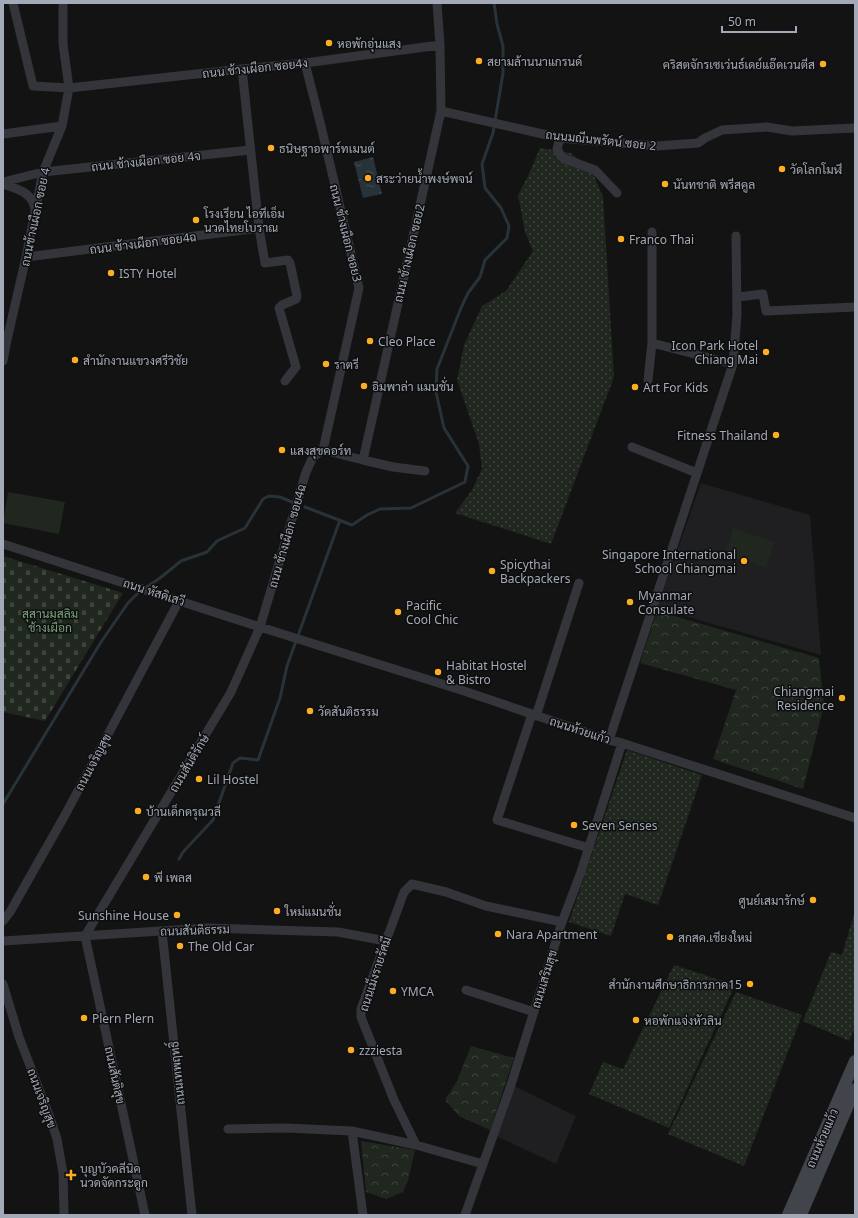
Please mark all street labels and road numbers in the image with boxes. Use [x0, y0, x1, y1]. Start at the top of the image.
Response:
street label: ถนน ช้างเผือก ซอย4ง [202, 54, 308, 82]
street label: ถนนมณีนพรัตน์ ซอย 2 [545, 126, 657, 154]
street label: ถนน ช้างเผือก ซอย 4จ [90, 147, 202, 175]
street label: ถนนช้างเผือก ซอย 4 [16, 166, 54, 268]
street label: ถนน ช้างเผือก ซอย3 [326, 182, 366, 284]
street label: ถนน ช้างเผือก ซอย2 [389, 202, 429, 304]
street label: ถนน ช้างเผือก ซอย4ฉ [89, 228, 197, 258]
street label: ถนน ช้างเผือก ซอย4ฉ [264, 482, 310, 590]
street label: ถนน หัสดิเสวี [121, 574, 187, 610]
street label: ถนนห้วยแก้ว [547, 712, 613, 748]
street label: ถนนเจริญสุข [71, 730, 116, 794]
street label: ถนนสันติรักษ์ [165, 730, 213, 795]
street label: ถนนสันติธรรม [160, 920, 230, 940]
street label: ถนนเม็งรายรัศมี [355, 934, 395, 1014]
street label: ถนนเสริมสุข [527, 948, 562, 1011]
street label: ถนนเทพฤทธิ์ [163, 1040, 189, 1106]
street label: ถนนสันติสุข [100, 1045, 129, 1105]
street label: ถนนเจริญสุข [22, 1066, 61, 1131]
street label: ถนนห้วยแก้ว [802, 1106, 842, 1170]

